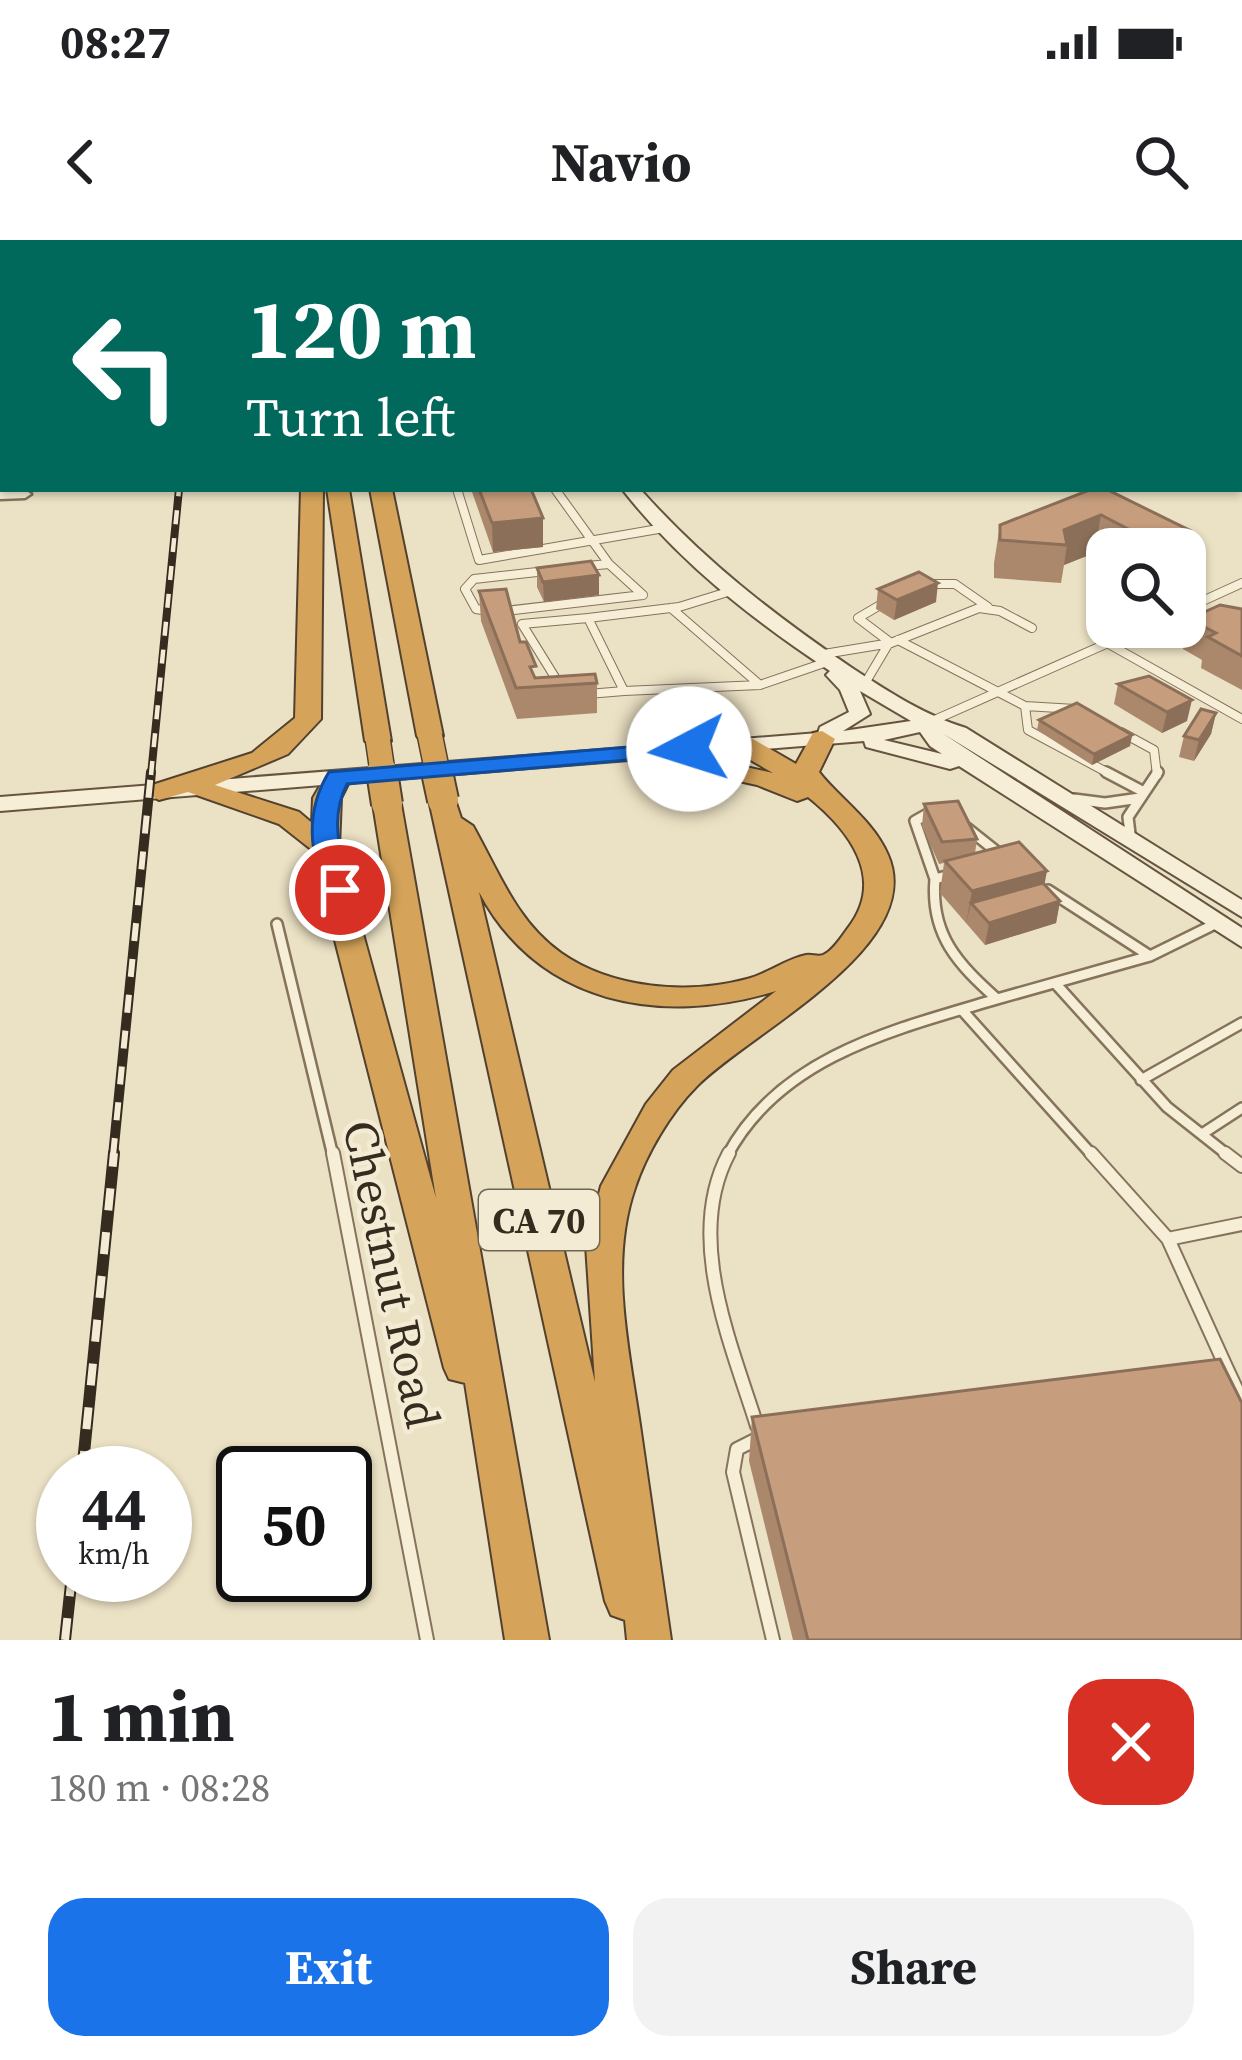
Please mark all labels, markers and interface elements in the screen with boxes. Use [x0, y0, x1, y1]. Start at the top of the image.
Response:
text: 08:27 [60, 11, 171, 73]
text: Navio [551, 125, 691, 199]
icon: back [48, 129, 114, 195]
icon: search [1128, 129, 1194, 195]
text: 120 m [246, 271, 477, 386]
icon: left [48, 288, 204, 444]
text: Turn left [246, 380, 455, 454]
map controls [1086, 528, 1206, 648]
button: search [1086, 528, 1206, 648]
position arrow [626, 686, 752, 812]
pin [289, 839, 391, 941]
icon: arrive [307, 857, 373, 923]
street label: Chestnut Road [327, 1114, 457, 1434]
road number: CA 70 [479, 1190, 599, 1250]
speed limit sign: 50 [216, 1446, 372, 1602]
text: 44 [81, 1468, 147, 1550]
text: km/h [78, 1533, 150, 1574]
text: 1 min [48, 1666, 235, 1765]
button: close [1068, 1679, 1194, 1805]
text: 180 m · 08:28 [48, 1761, 270, 1814]
button: Exit [48, 1898, 609, 2036]
button: Share [633, 1898, 1194, 2036]

